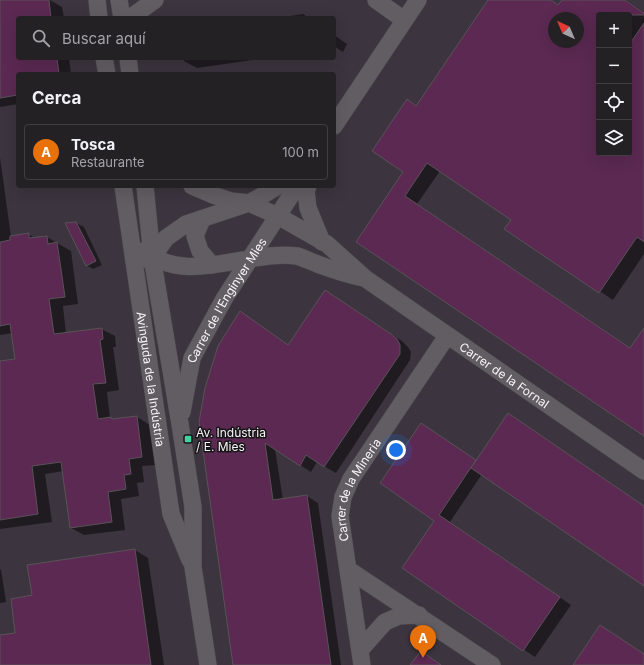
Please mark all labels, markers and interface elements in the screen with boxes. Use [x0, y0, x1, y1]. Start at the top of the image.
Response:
north arrow [548, 12, 584, 48]
map controls [596, 12, 632, 156]
button: + [596, 12, 632, 48]
search box [16, 16, 336, 60]
icon: search [30, 27, 52, 49]
text: Buscar aquí [62, 29, 146, 48]
button: − [596, 48, 632, 84]
button: locate [596, 84, 632, 120]
text: Cerca [32, 88, 81, 108]
button: layers [596, 120, 632, 156]
text: Tosca [71, 135, 115, 154]
text: A [41, 144, 51, 160]
text: 100 m [282, 144, 319, 160]
text: Restaurante [71, 154, 145, 170]
street label: Carrer de l'Enginyer Mies [184, 235, 269, 364]
street label: Avinguda de la Indústria [134, 310, 169, 448]
street label: Carrer de la Fornal [457, 339, 552, 411]
place label: Av. Indústria / E. Mies [196, 425, 266, 454]
marker: Av. Indústria / E. Mies [183, 434, 193, 444]
street label: Carrer de la Mineria [332, 435, 384, 543]
your location [386, 440, 406, 460]
pin: A [410, 625, 436, 658]

